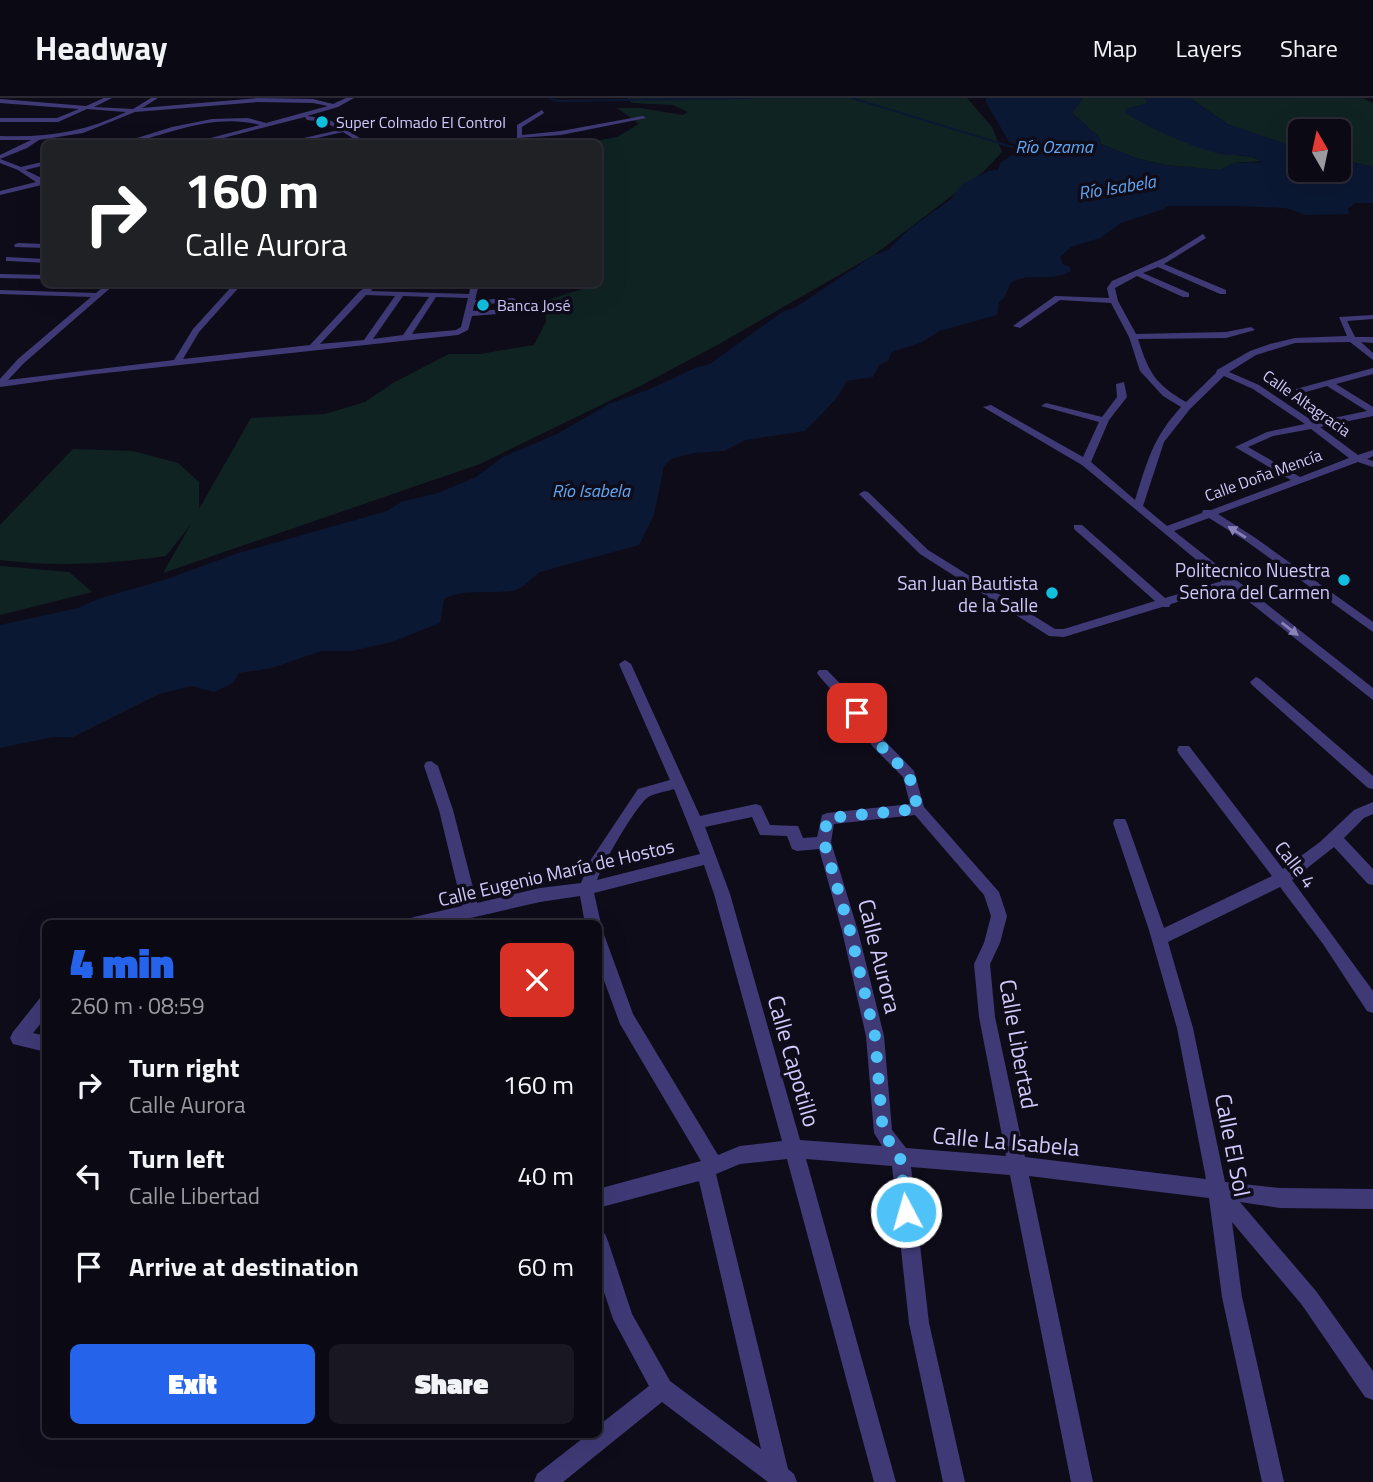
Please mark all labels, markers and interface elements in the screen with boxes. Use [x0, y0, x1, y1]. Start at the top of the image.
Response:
text: Headway [35, 23, 168, 73]
text: Map [1093, 30, 1138, 66]
text: Layers [1176, 30, 1242, 66]
text: Share [1280, 30, 1338, 66]
place label: Super Colmado El Control [336, 110, 506, 134]
marker: Super Colmado El Control [314, 114, 330, 130]
north arrow [1288, 119, 1351, 182]
map controls [1288, 119, 1351, 182]
water label: Río Ozama [1015, 133, 1094, 160]
text: 160 m [185, 152, 319, 227]
water label: Río Isabela [1076, 167, 1159, 206]
icon: right [70, 168, 161, 259]
text: Calle Aurora [185, 220, 347, 268]
place label: Banca José [497, 293, 571, 317]
marker: Banca José [475, 297, 491, 313]
street label: Calle Altagracia [1258, 364, 1356, 442]
street label: Calle Doña Mencía [1201, 443, 1325, 507]
water label: Río Isabela [552, 477, 631, 504]
one-way arrow [1228, 525, 1247, 538]
place label: Politecnico Nuestra Señora del Carmen [1175, 555, 1330, 606]
place label: San Juan Bautista de la Salle [897, 568, 1038, 619]
marker: Politecnico Nuestra Señora del Carmen [1336, 572, 1352, 588]
marker: San Juan Bautista de la Salle [1044, 585, 1060, 601]
one-way arrow [1281, 622, 1299, 636]
pin [827, 683, 887, 743]
icon: arrive [838, 694, 876, 732]
street label: Calle Eugenio María de Hostos [435, 831, 677, 913]
street label: Calle 4 [1268, 834, 1324, 894]
street label: Calle Aurora [849, 895, 911, 1017]
text: 4 min [70, 930, 174, 994]
button: close [500, 943, 574, 1017]
street label: Calle Libertad [990, 977, 1048, 1111]
text: 260 m · 08:59 [70, 988, 205, 1023]
street label: Calle Capotillo [759, 991, 829, 1131]
text: Turn right [129, 1048, 240, 1087]
text: 160 m [503, 1065, 574, 1104]
icon: right [70, 1066, 108, 1104]
text: Calle Aurora [129, 1087, 246, 1122]
street label: Calle El Sol [1206, 1090, 1260, 1200]
street label: Calle La Isabela [931, 1117, 1081, 1165]
text: Turn left [129, 1139, 224, 1178]
text: 40 m [517, 1156, 574, 1195]
icon: left [70, 1157, 108, 1195]
position arrow [869, 1175, 943, 1249]
text: Calle Libertad [129, 1178, 260, 1213]
text: Arrive at destination [129, 1247, 359, 1286]
text: 60 m [517, 1247, 574, 1286]
icon: arrive [70, 1248, 108, 1286]
button: Exit [70, 1344, 315, 1424]
button: Share [329, 1344, 574, 1424]

